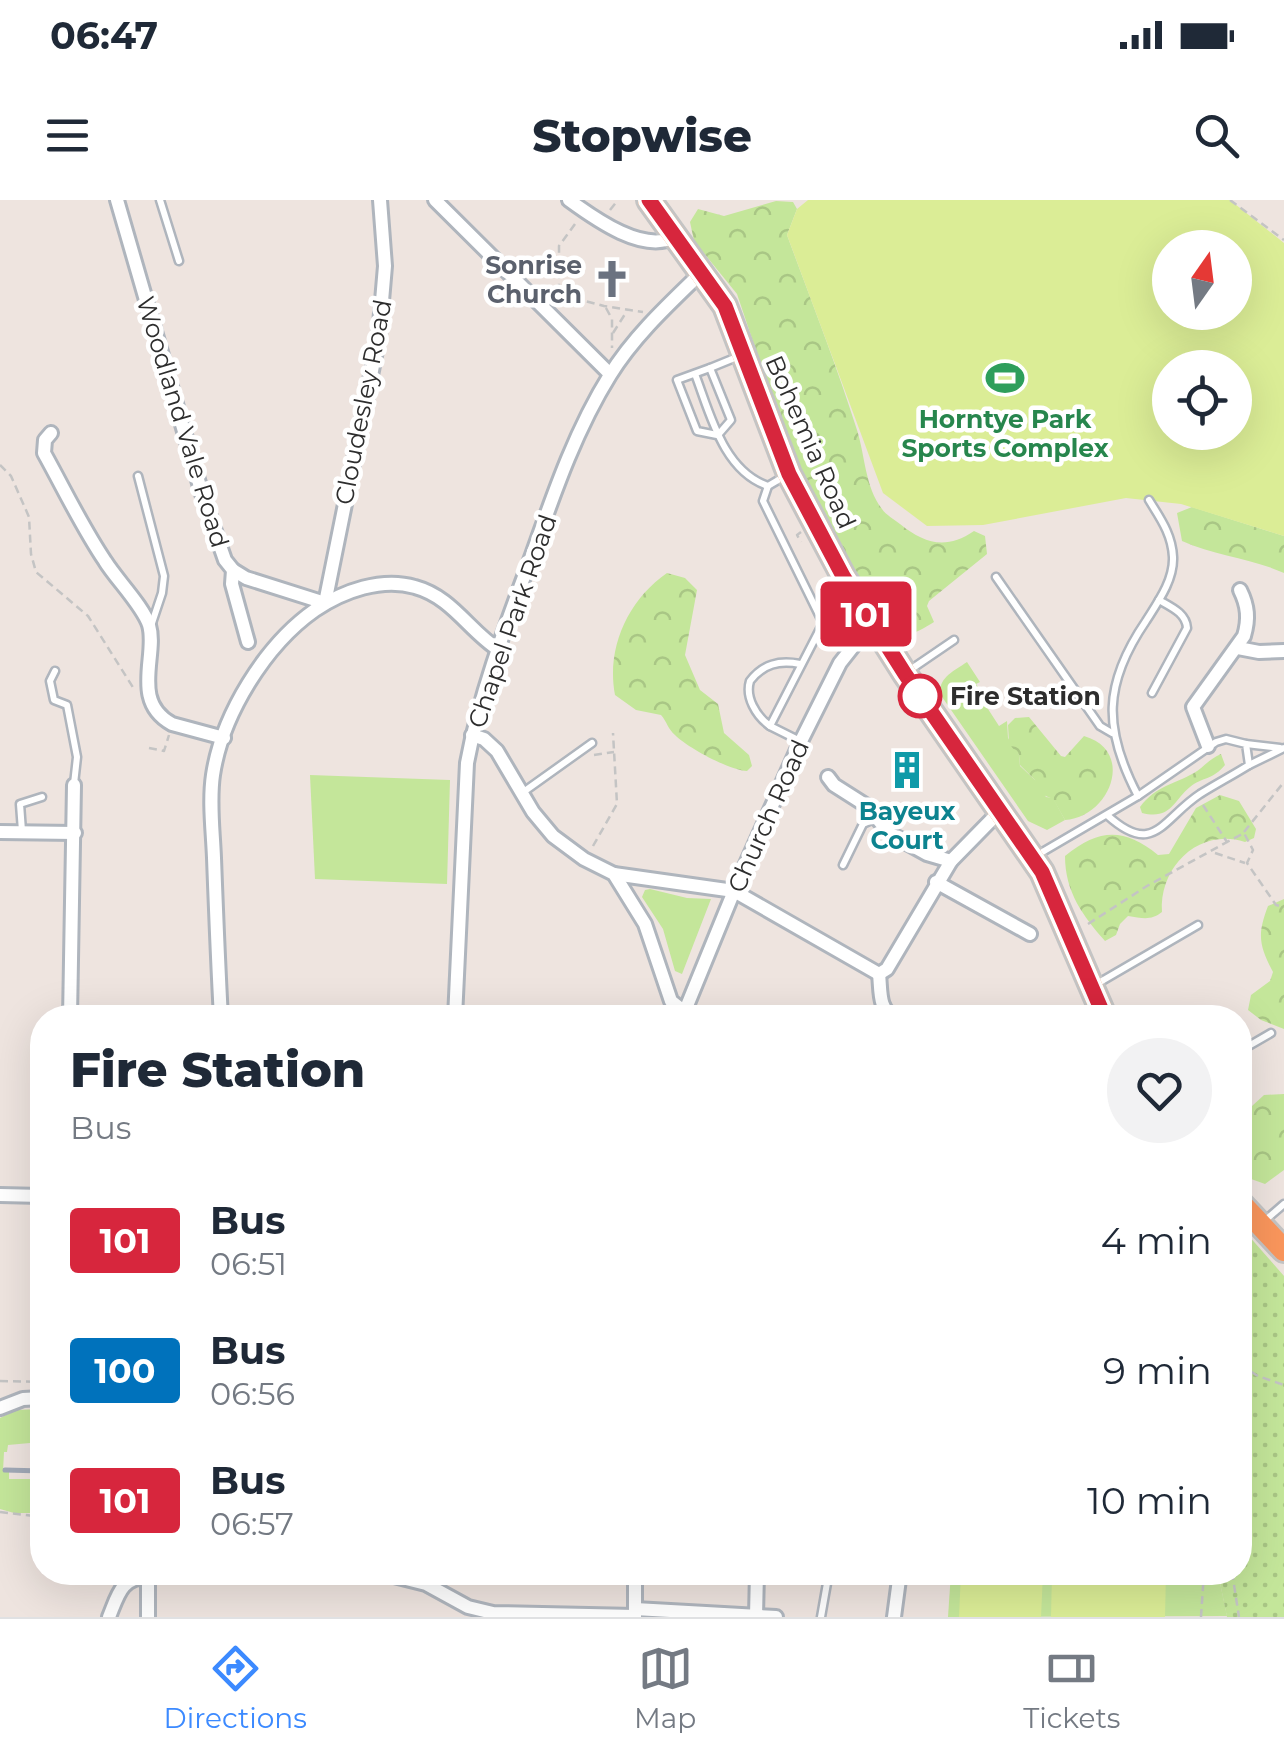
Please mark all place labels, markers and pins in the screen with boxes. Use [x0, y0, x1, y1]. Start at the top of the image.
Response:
place label: Sonrise Church [485, 250, 582, 309]
church icon: Sonrise Church [591, 258, 633, 300]
sports icon: Horntye Park Sports Complex [984, 357, 1026, 399]
place label: Horntye Park Sports Complex [901, 404, 1109, 463]
marker: Fire Station [899, 675, 941, 717]
place label: Fire Station [950, 681, 1101, 711]
building icon: Bayeux Court [886, 749, 928, 791]
place label: Bayeux Court [859, 796, 955, 855]

